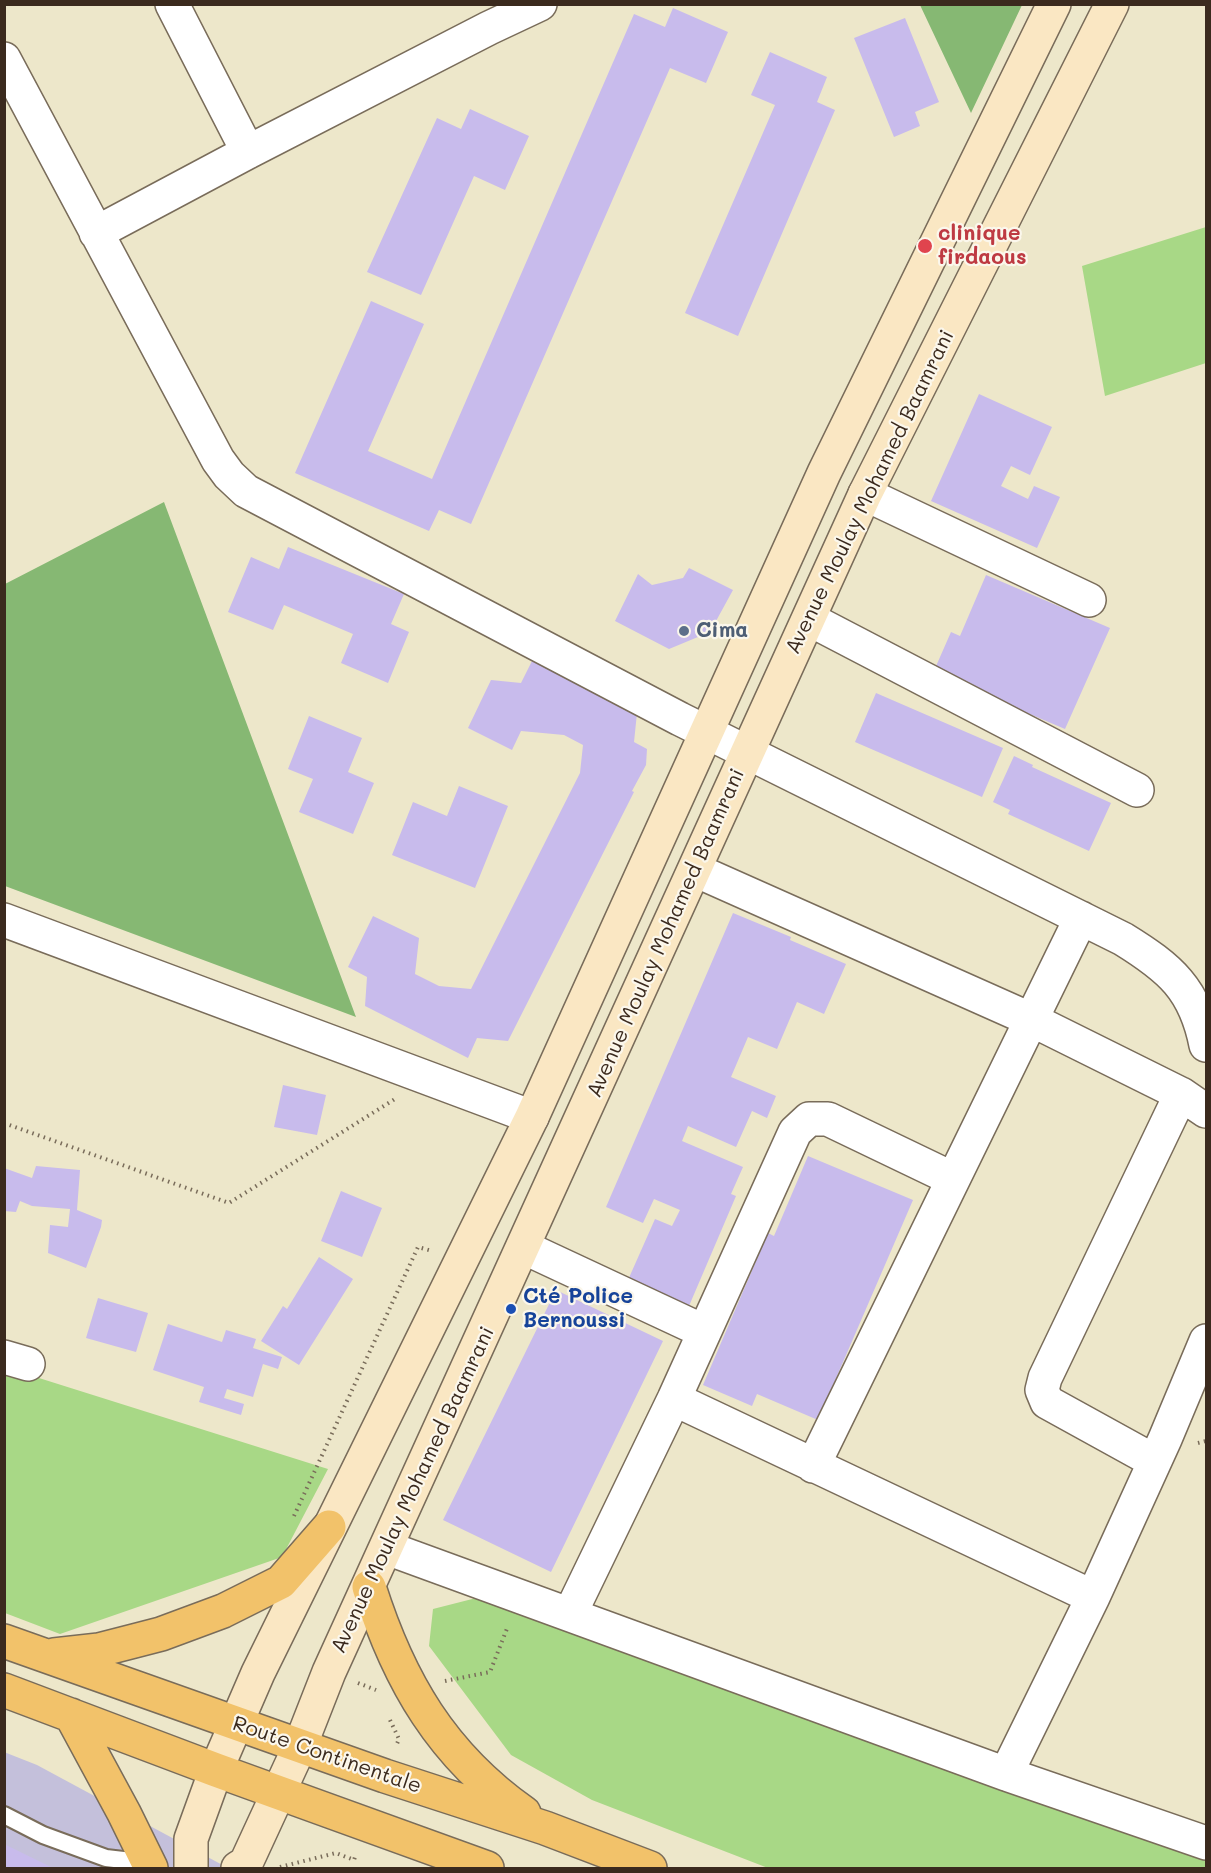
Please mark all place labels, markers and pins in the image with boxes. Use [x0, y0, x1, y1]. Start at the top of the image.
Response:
place label: clinique firdaous [938, 221, 1027, 271]
marker: clinique firdaous [916, 237, 934, 255]
place label: Cima [696, 618, 748, 644]
marker: Cima [677, 624, 691, 638]
place label: Cté Police Bernoussi [523, 1284, 633, 1334]
marker: Cté Police Bernoussi [504, 1302, 518, 1316]

